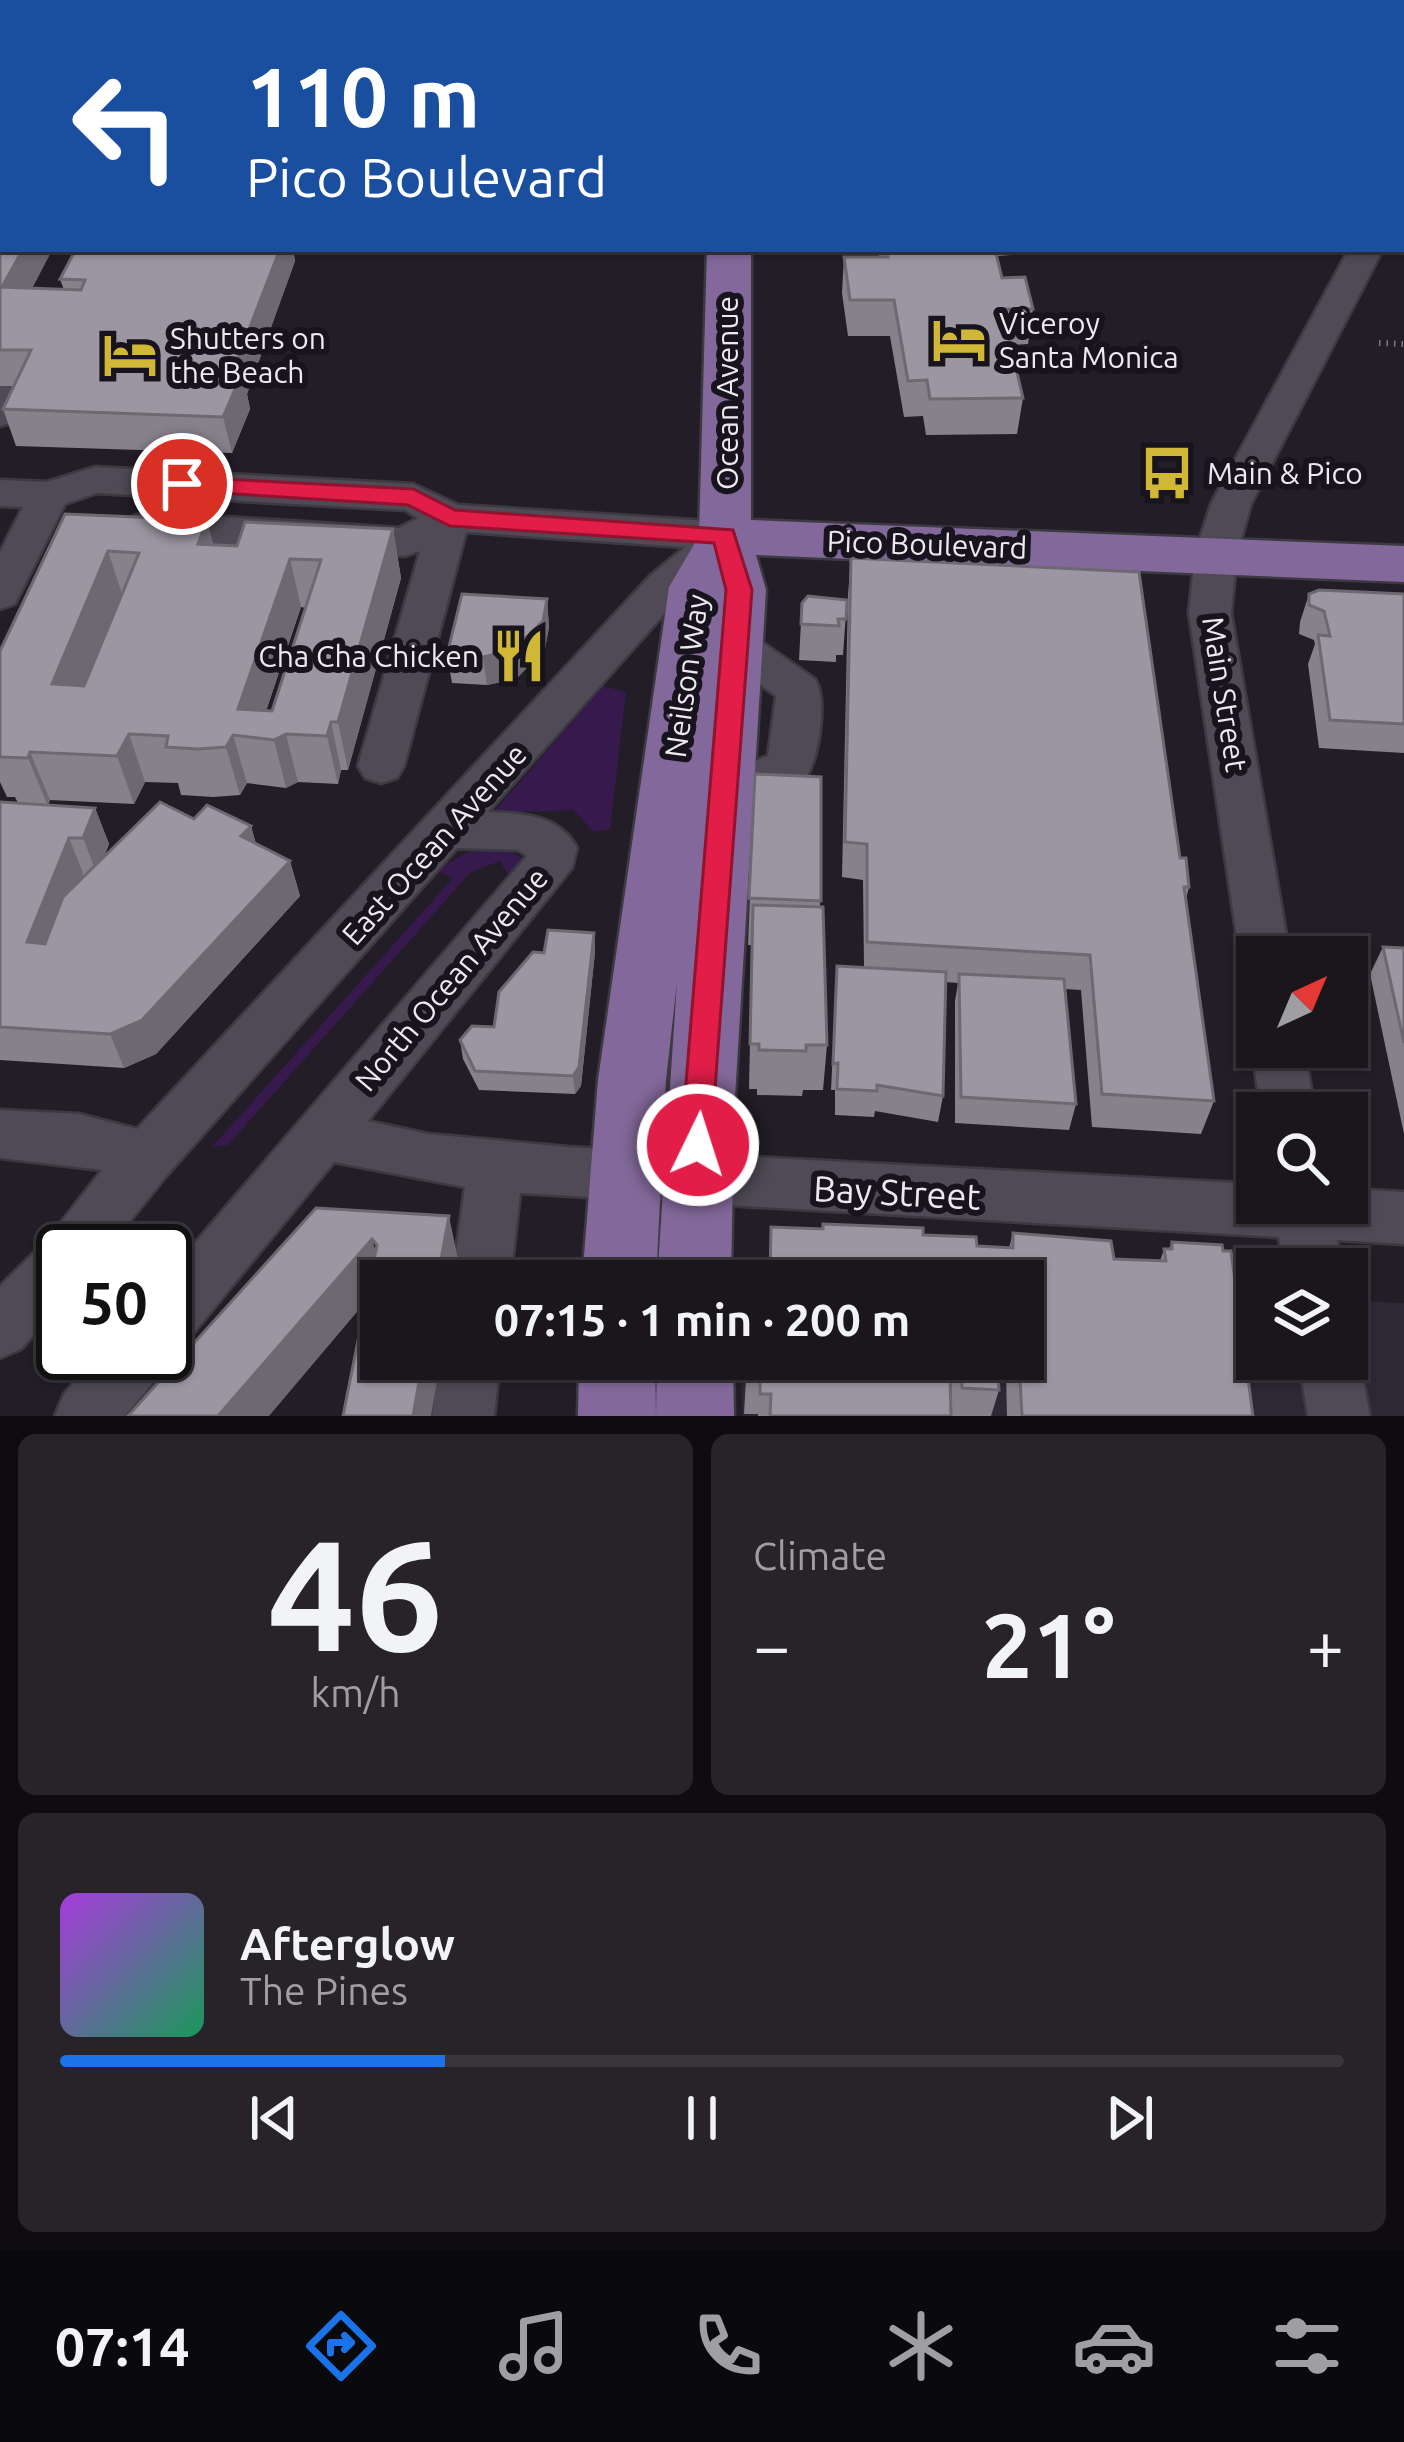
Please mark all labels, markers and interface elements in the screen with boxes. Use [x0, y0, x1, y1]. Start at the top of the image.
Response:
icon: left [48, 48, 204, 204]
text: 110 m [246, 49, 480, 143]
text: Pico Boulevard [246, 147, 607, 207]
street label: Ocean Avenue [710, 296, 744, 490]
place label: Viceroy Santa Monica [999, 306, 1179, 374]
hotel icon: Viceroy Santa Monica [930, 311, 988, 369]
place label: Shutters on the Beach [170, 321, 326, 389]
hotel icon: Shutters on the Beach [101, 326, 159, 384]
pin [131, 433, 233, 535]
bus stop icon: Main & Pico [1138, 444, 1196, 502]
icon: arrive [149, 451, 215, 517]
place label: Main & Pico [1207, 456, 1363, 490]
street label: Pico Boulevard [826, 524, 1028, 564]
street label: Neilson Way [658, 592, 714, 760]
street label: Main Street [1196, 614, 1254, 774]
restaurant icon: Cha Cha Chicken [490, 627, 548, 685]
place label: Cha Cha Chicken [258, 639, 479, 673]
street label: East Ocean Avenue [335, 737, 533, 951]
street label: North Ocean Avenue [348, 861, 554, 1097]
north arrow [1236, 936, 1368, 1068]
map controls [1236, 936, 1368, 1380]
position arrow [635, 1082, 761, 1208]
button: search [1236, 1092, 1368, 1224]
street label: Bay Street [812, 1167, 982, 1217]
speed limit sign: 50 [36, 1224, 192, 1380]
button: layers [1236, 1248, 1368, 1380]
text: 07:15 · 1 min · 200 m [494, 1294, 910, 1345]
text: 46 [268, 1506, 443, 1680]
text: Climate [753, 1534, 887, 1577]
text: 21° [982, 1594, 1115, 1695]
text: − [753, 1608, 790, 1682]
text: + [1307, 1608, 1344, 1682]
text: km/h [310, 1671, 401, 1714]
text: Afterglow [240, 1918, 455, 1969]
text: The Pines [240, 1969, 408, 2012]
icon: previous [241, 2085, 307, 2151]
icon: pause [669, 2085, 735, 2151]
icon: next [1097, 2085, 1163, 2151]
icon: directions [299, 2304, 383, 2388]
icon: music [492, 2304, 576, 2388]
icon: phone [686, 2304, 770, 2388]
icon: climate [879, 2304, 963, 2388]
icon: car [1072, 2304, 1156, 2388]
icon: filters [1265, 2304, 1349, 2388]
text: 07:14 [55, 2316, 190, 2376]

